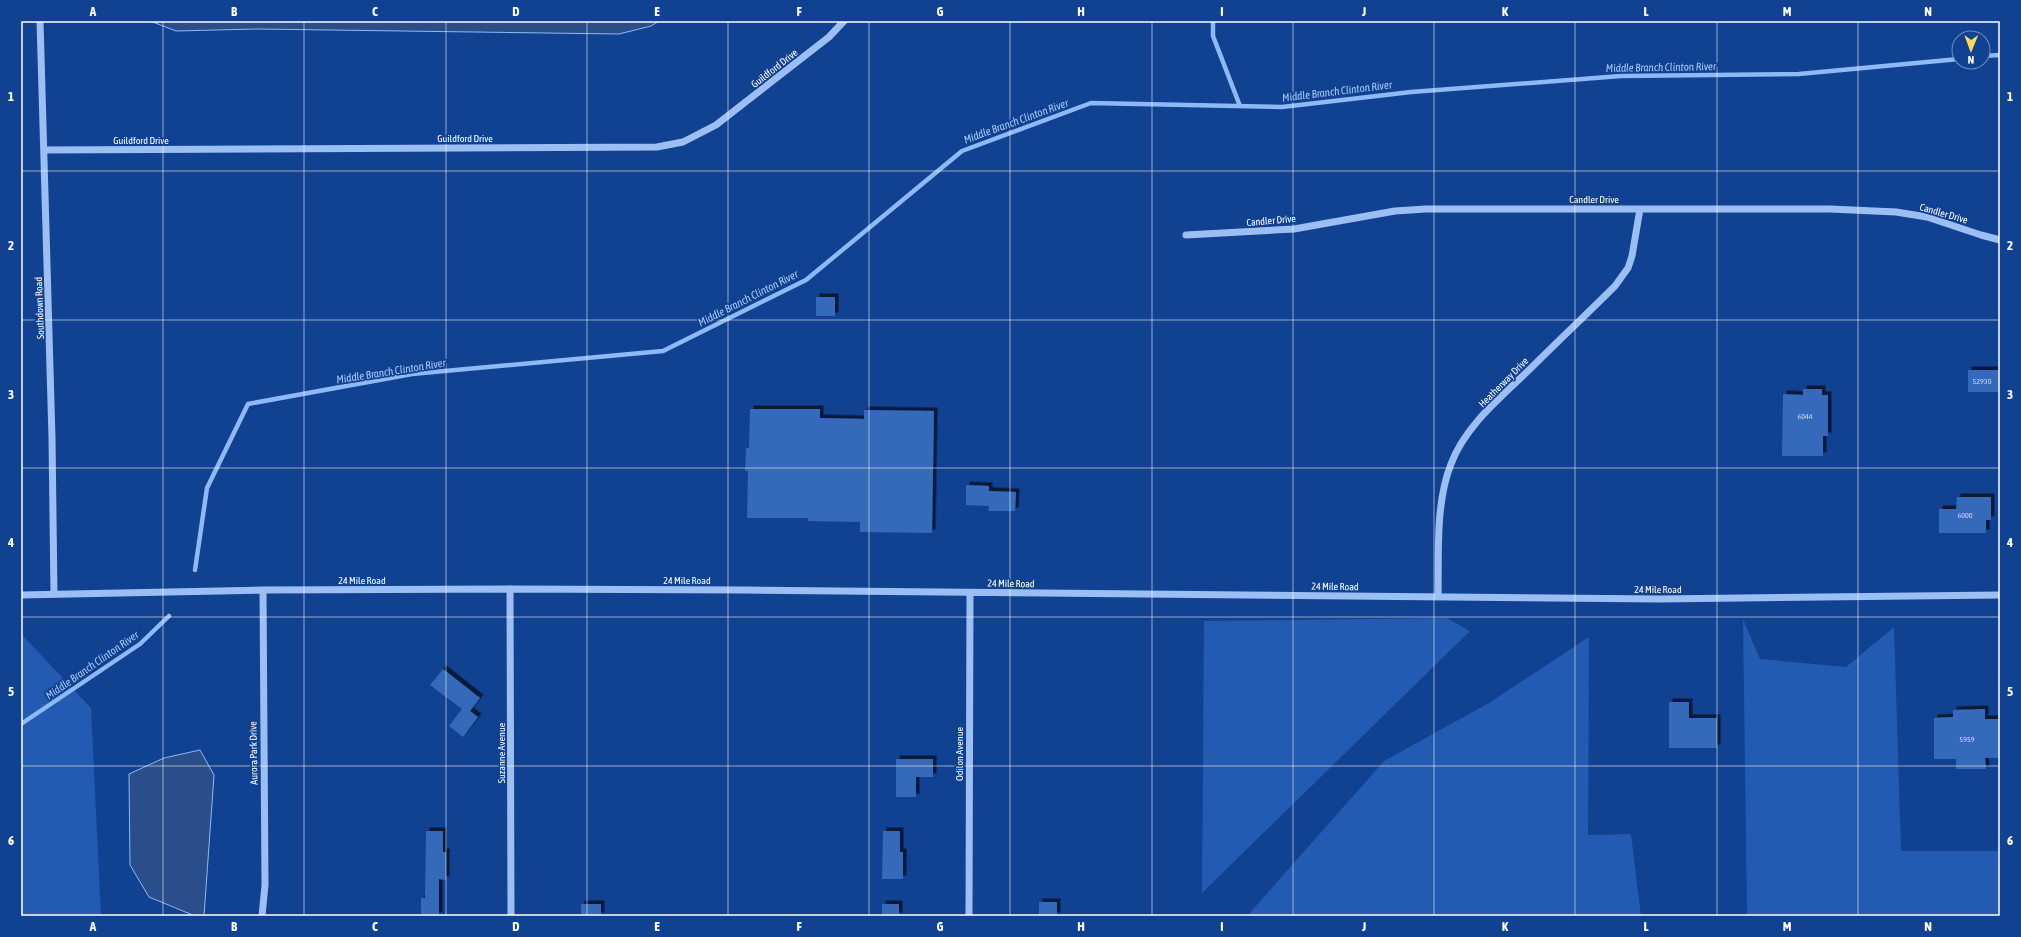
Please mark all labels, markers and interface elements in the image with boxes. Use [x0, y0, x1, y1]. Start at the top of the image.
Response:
text: A [89, 4, 97, 19]
text: B [231, 4, 238, 19]
text: C [372, 4, 378, 19]
text: D [512, 4, 520, 19]
text: E [654, 4, 660, 19]
text: F [796, 4, 802, 19]
text: G [937, 4, 944, 19]
text: H [1077, 4, 1085, 19]
text: I [1220, 4, 1224, 19]
text: J [1361, 4, 1366, 19]
text: K [1502, 4, 1509, 19]
text: L [1643, 4, 1649, 19]
text: M [1783, 4, 1792, 19]
text: N [1924, 4, 1932, 19]
north arrow [1951, 30, 1991, 70]
street label: Guildford Drive [749, 47, 800, 90]
text: N [1967, 54, 1974, 66]
water label: Middle Branch Clinton River [1606, 60, 1717, 74]
water label: Middle Branch Clinton River [1281, 78, 1393, 104]
text: 1 [8, 89, 14, 104]
text: 1 [2007, 89, 2013, 104]
water label: Middle Branch Clinton River [962, 96, 1071, 146]
street label: Guildford Drive [437, 133, 493, 144]
street label: Guildford Drive [113, 135, 169, 146]
street label: Candler Drive [1569, 194, 1619, 205]
street label: Candler Drive [1919, 201, 1970, 226]
street label: Candler Drive [1246, 213, 1297, 228]
text: 2 [8, 238, 14, 253]
text: 2 [2007, 238, 2013, 253]
water label: Middle Branch Clinton River [696, 267, 801, 328]
street label: Southdown Road [33, 277, 46, 339]
street label: Heatherway Drive [1476, 355, 1531, 409]
water label: Middle Branch Clinton River [335, 356, 447, 386]
house number: 52930 [1973, 377, 1992, 386]
text: 3 [8, 387, 14, 402]
text: 3 [2007, 387, 2013, 402]
house number: 6044 [1797, 412, 1813, 421]
house number: 6000 [1957, 511, 1973, 520]
text: 4 [7, 535, 14, 550]
text: 4 [2006, 535, 2013, 550]
street label: 24 Mile Road [338, 575, 386, 586]
street label: 24 Mile Road [663, 575, 711, 586]
street label: 24 Mile Road [987, 578, 1035, 589]
street label: 24 Mile Road [1311, 581, 1359, 592]
street label: 24 Mile Road [1634, 584, 1682, 595]
water label: Middle Branch Clinton River [43, 628, 141, 702]
text: 5 [8, 684, 14, 699]
text: 5 [2007, 684, 2013, 699]
street label: Aurora Park Drive [247, 721, 260, 785]
street label: Suzanne Avenue [496, 722, 507, 783]
street label: Odilon Avenue [954, 727, 965, 781]
house number: 5959 [1959, 735, 1975, 744]
text: 6 [8, 833, 14, 848]
text: 6 [2007, 833, 2013, 848]
text: A [89, 919, 97, 934]
text: B [231, 919, 238, 934]
text: C [372, 919, 378, 934]
text: D [512, 919, 520, 934]
text: E [654, 919, 660, 934]
text: F [796, 919, 802, 934]
text: G [937, 919, 944, 934]
text: H [1077, 919, 1085, 934]
text: I [1220, 919, 1224, 934]
text: J [1361, 919, 1366, 934]
text: K [1502, 919, 1509, 934]
text: L [1643, 919, 1649, 934]
text: M [1783, 919, 1792, 934]
text: N [1924, 919, 1932, 934]

